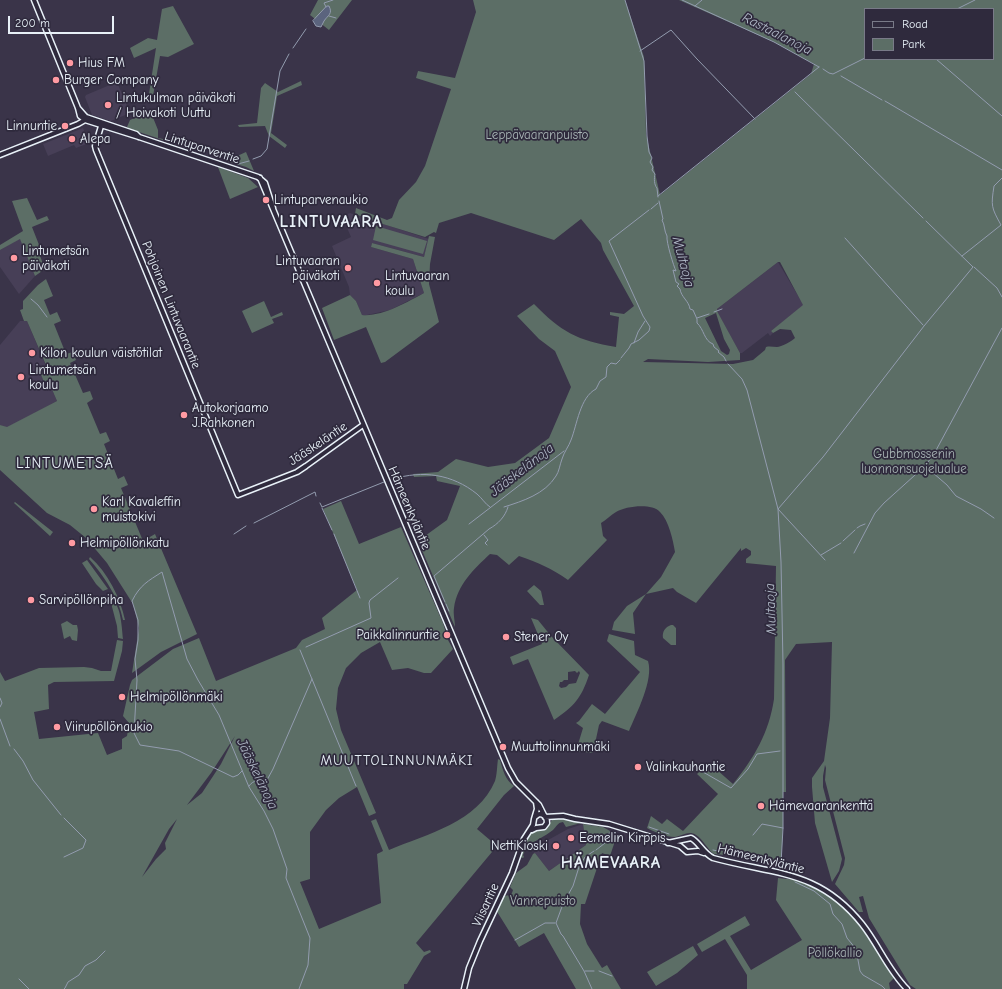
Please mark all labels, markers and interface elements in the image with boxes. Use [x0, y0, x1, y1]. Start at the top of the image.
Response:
scale bar [10, 8, 116, 34]
legend [864, 8, 994, 60]
water label: Rastaalanoja [739, 9, 815, 59]
text: 200 m [15, 16, 50, 30]
text: Road [902, 17, 928, 31]
text: Park [902, 37, 925, 51]
place label: Hius FM [78, 55, 125, 71]
marker: Hius FM [65, 58, 75, 68]
place label: Burger Company [64, 72, 159, 88]
marker: Burger Company [51, 75, 61, 85]
place label: Lintukulman päiväkoti / Hoivakoti Uuttu [116, 90, 236, 121]
marker: Lintukulman päiväkoti / Hoivakoti Uuttu [103, 100, 113, 110]
place label: Linnuntie [6, 118, 57, 134]
marker: Linnuntie [60, 121, 70, 131]
park label: Leppävaaranpuisto [486, 127, 588, 143]
street label: Lintuparventie [163, 129, 241, 167]
place label: Alepa [80, 131, 111, 147]
marker: Alepa [67, 134, 77, 144]
place label: Lintuparvenaukio [274, 192, 368, 208]
marker: Lintuparvenaukio [261, 195, 271, 205]
district label: LINTUVAARA [280, 212, 382, 232]
water label: Multaoja [668, 235, 698, 289]
street label: Pohjoinen Lintuvaarantie [138, 239, 204, 371]
place label: Lintumetsän päiväkoti [22, 243, 89, 274]
marker: Lintumetsän päiväkoti [9, 253, 19, 263]
place label: Lintuvaaran päiväkoti [276, 253, 340, 284]
marker: Lintuvaaran päiväkoti [343, 263, 353, 273]
place label: Lintuvaaran koulu [385, 268, 449, 299]
marker: Lintuvaaran koulu [372, 278, 382, 288]
place label: Kilon koulun väistötilat [40, 345, 162, 361]
marker: Kilon koulun väistötilat [27, 348, 37, 358]
place label: Lintumetsän koulu [29, 362, 96, 393]
marker: Lintumetsän koulu [16, 372, 26, 382]
place label: Autokorjaamo J.Rahkonen [192, 400, 269, 431]
marker: Autokorjaamo J.Rahkonen [179, 410, 189, 420]
street label: Jääskeläntie [286, 419, 350, 469]
water label: Jääskelänoja [487, 440, 557, 500]
park label: Gubbmossenin luonnonsuojelualue [861, 446, 967, 477]
district label: LINTUMETSÄ [16, 455, 114, 473]
street label: Hämeenkyläntie [384, 464, 434, 552]
place label: Karl Kavaleffin muistokivi [102, 494, 181, 525]
marker: Karl Kavaleffin muistokivi [89, 504, 99, 514]
place label: Helmipöllönkatu [80, 535, 169, 551]
marker: Helmipöllönkatu [67, 538, 77, 548]
water label: Multaoja [762, 583, 780, 635]
place label: Sarvipöllönpiha [39, 592, 123, 608]
marker: Sarvipöllönpiha [26, 595, 36, 605]
place label: Paikkalinnuntie [356, 627, 439, 643]
place label: Stener Oy [514, 629, 568, 645]
marker: Paikkalinnuntie [442, 630, 452, 640]
marker: Stener Oy [501, 632, 511, 642]
place label: Helmipöllönmäki [130, 689, 223, 705]
marker: Helmipöllönmäki [117, 692, 127, 702]
place label: Viirupöllönaukio [65, 719, 153, 735]
marker: Viirupöllönaukio [52, 722, 62, 732]
water label: Jääskelänoja [233, 736, 281, 812]
place label: Muuttolinnunmäki [511, 739, 610, 755]
marker: Muuttolinnunmäki [498, 742, 508, 752]
district label: MUUTTOLINNUNMÄKI [320, 753, 474, 769]
place label: Valinkauhantie [646, 759, 725, 775]
marker: Valinkauhantie [633, 762, 643, 772]
place label: Hämevaarankenttä [769, 798, 873, 814]
marker: Hämevaarankenttä [756, 801, 766, 811]
place label: Eemelin Kirppis [579, 830, 666, 846]
marker: Eemelin Kirppis [566, 833, 576, 843]
place label: NettiKioski [491, 838, 548, 854]
marker: NettiKioski [551, 841, 561, 851]
street label: Hämeenkyläntie [716, 841, 806, 877]
district label: HÄMEVAARA [561, 853, 661, 873]
street label: Viisaritie [469, 881, 503, 929]
park label: Vannepuisto [510, 893, 576, 909]
park label: Pöllökallio [808, 945, 862, 961]

